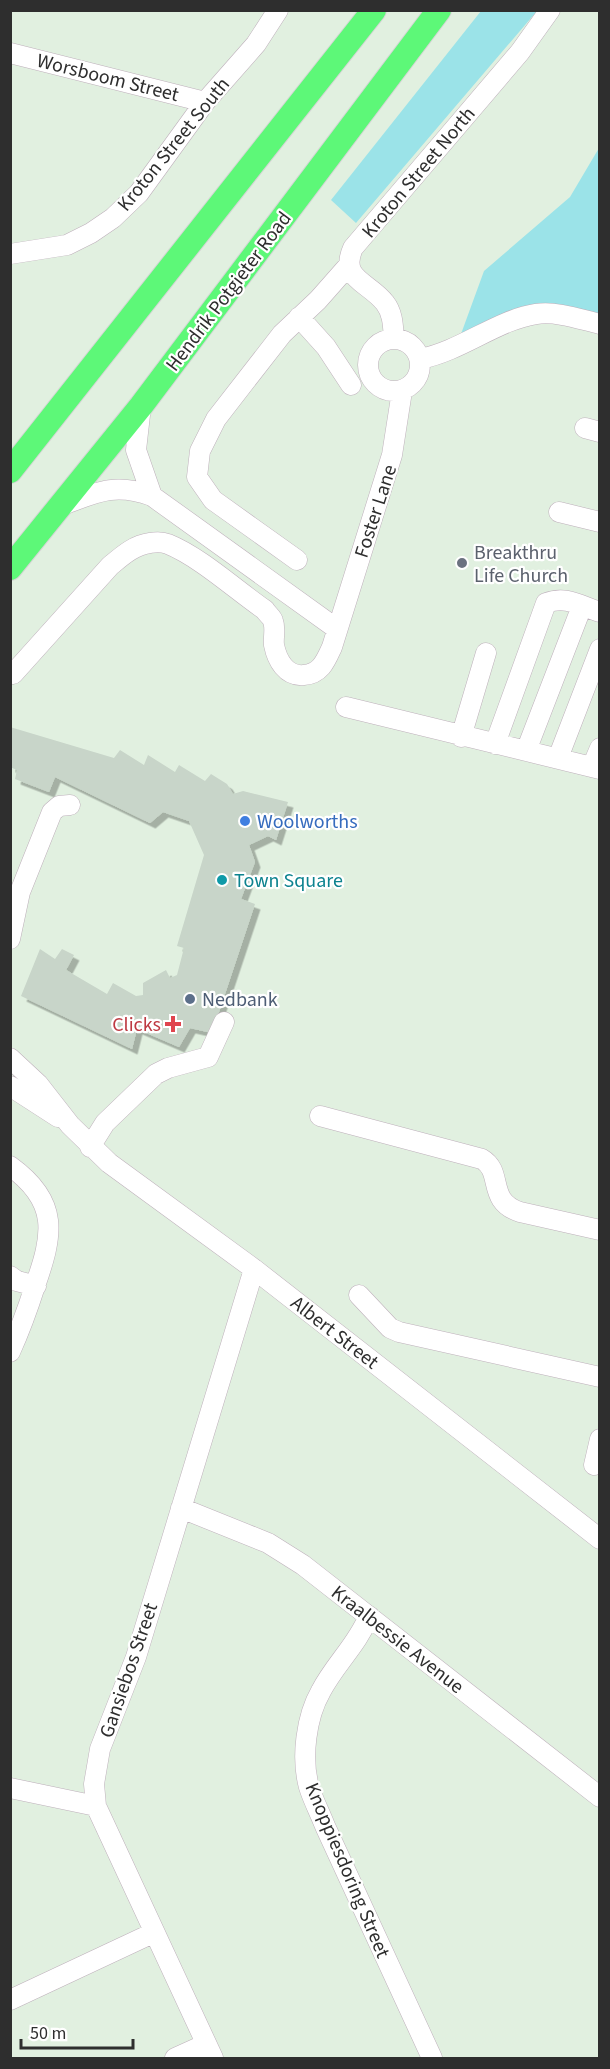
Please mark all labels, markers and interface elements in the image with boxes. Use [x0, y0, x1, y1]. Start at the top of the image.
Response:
street label: Worsboom Street [34, 47, 182, 109]
street label: Kroton Street South [111, 72, 237, 218]
street label: Kroton Street North [355, 101, 482, 244]
street label: Hendrik Potgieter Road [159, 206, 298, 377]
street label: Foster Lane [348, 461, 404, 561]
place label: Breakthru Life Church [474, 539, 568, 590]
marker: Breakthru Life Church [455, 556, 469, 570]
place label: Woolworths [257, 808, 358, 836]
marker: Woolworths [238, 814, 252, 828]
place label: Town Square [234, 867, 343, 895]
marker: Town Square [215, 873, 229, 887]
place label: Nedbank [202, 986, 278, 1014]
marker: Nedbank [183, 992, 197, 1006]
place label: Clicks [112, 1011, 161, 1039]
marker: Clicks [166, 1017, 180, 1031]
street label: Albert Street [284, 1290, 384, 1376]
street label: Kraalbessie Avenue [325, 1579, 470, 1701]
street label: Gansiebos Street [93, 1599, 165, 1742]
street label: Knoppiesdoring Street [298, 1779, 397, 1962]
scale bar [21, 2012, 134, 2050]
text: 50 m [30, 2021, 66, 2046]

